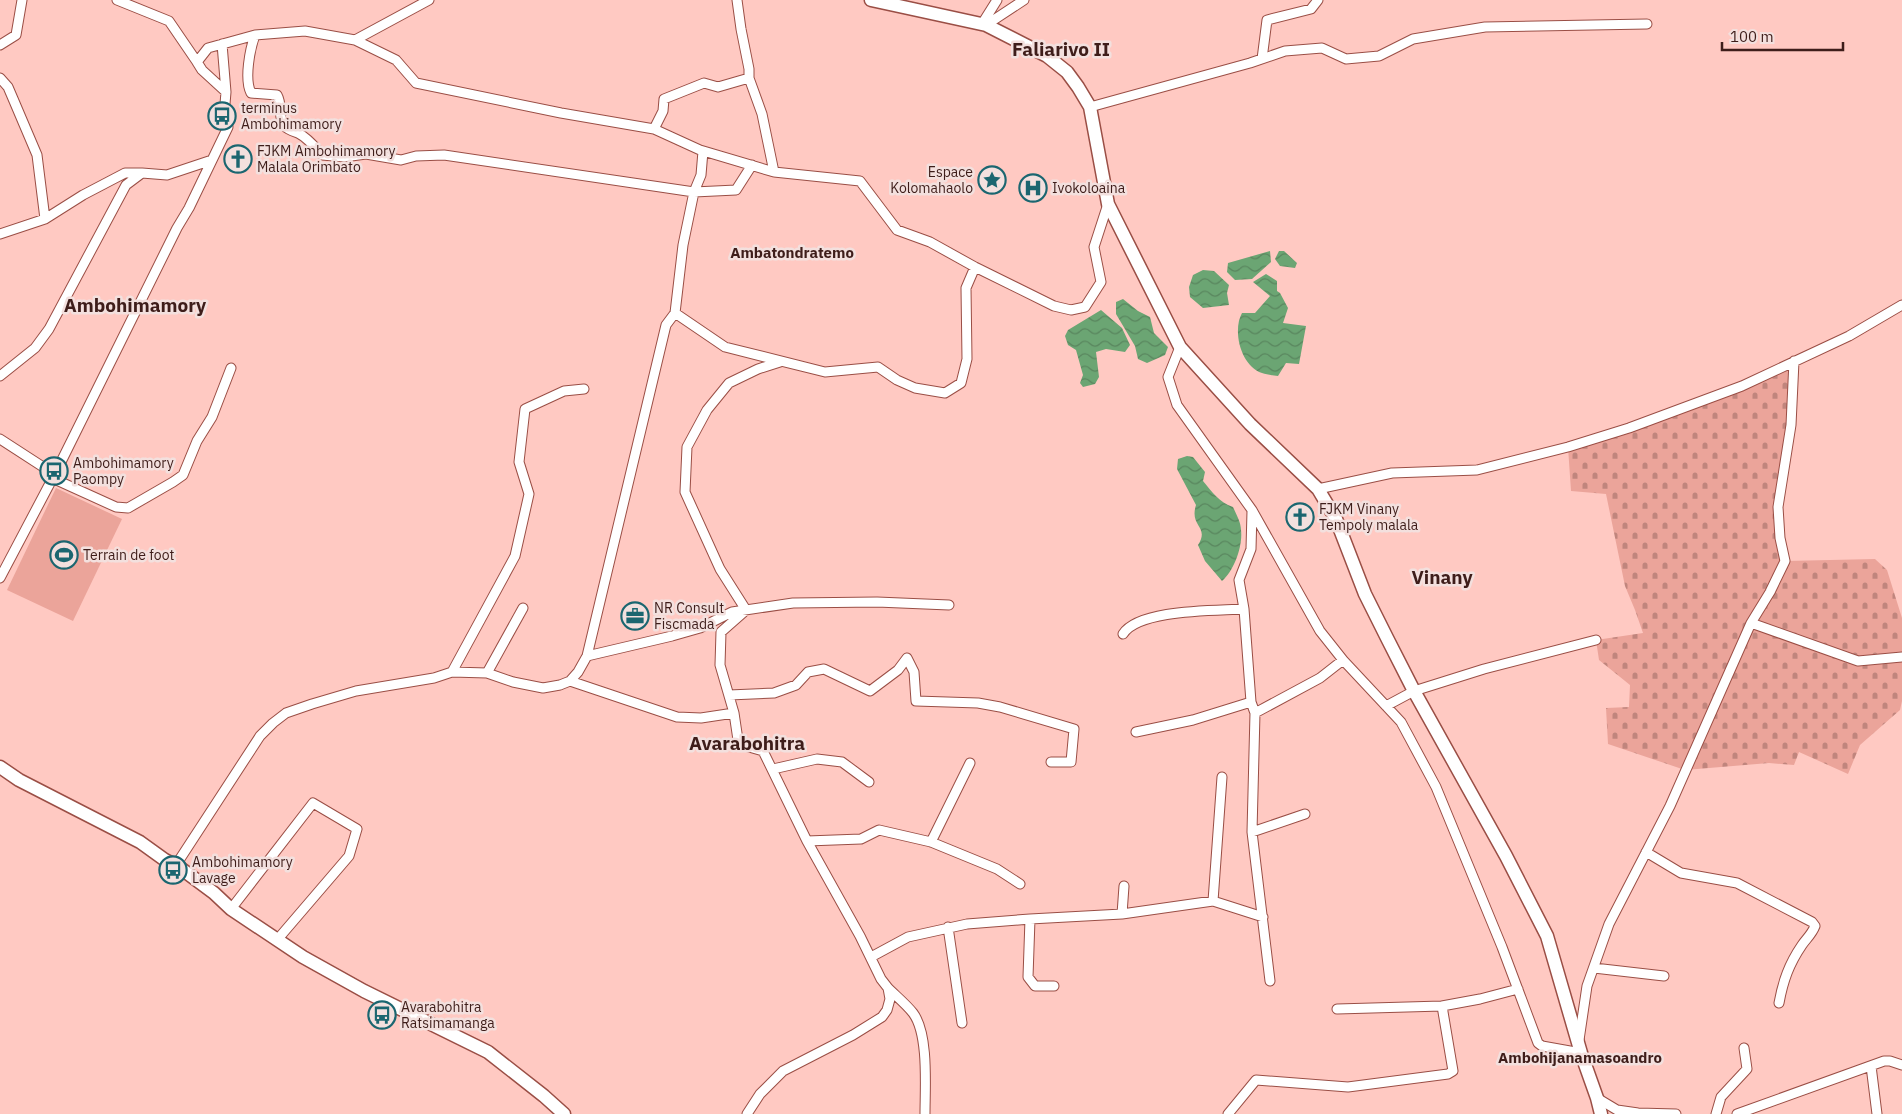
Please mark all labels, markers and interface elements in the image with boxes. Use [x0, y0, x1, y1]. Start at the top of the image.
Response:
scale bar [1722, 20, 1843, 52]
text: 100 m [1730, 27, 1774, 46]
district label: Faliarivo II [1012, 37, 1110, 61]
place label: terminus Ambohimamory [241, 99, 342, 133]
bus stop icon: terminus Ambohimamory [207, 101, 237, 131]
place label: FJKM Ambohimamory Malala Orimbato [257, 142, 395, 176]
church icon: FJKM Ambohimamory Malala Orimbato [223, 144, 253, 174]
place label: Espace Kolomahaolo [890, 163, 973, 197]
place icon: Espace Kolomahaolo [977, 165, 1007, 195]
hospital icon: Ivokoloaina [1018, 173, 1048, 203]
place label: Ivokoloaina [1052, 179, 1126, 197]
district label: Ambatondratemo [730, 243, 854, 262]
district label: Ambohimamory [64, 293, 207, 317]
place label: Ambohimamory Paompy [73, 454, 174, 488]
bus stop icon: Ambohimamory Paompy [39, 456, 69, 486]
place label: FJKM Vinany Tempoly malala [1319, 500, 1419, 534]
church icon: FJKM Vinany Tempoly malala [1285, 502, 1315, 532]
sports icon: Terrain de foot [49, 540, 79, 570]
place label: Terrain de foot [83, 546, 175, 564]
district label: Vinany [1411, 565, 1473, 589]
place label: NR Consult Fiscmada [654, 599, 724, 633]
office icon: NR Consult Fiscmada [620, 601, 650, 631]
district label: Avarabohitra [689, 731, 805, 755]
place label: Ambohimamory Lavage [192, 853, 293, 887]
bus stop icon: Ambohimamory Lavage [158, 855, 188, 885]
place label: Avarabohitra Ratsimamanga [401, 998, 495, 1032]
bus stop icon: Avarabohitra Ratsimamanga [367, 1000, 397, 1030]
district label: Ambohijanamasoandro [1498, 1048, 1662, 1067]

